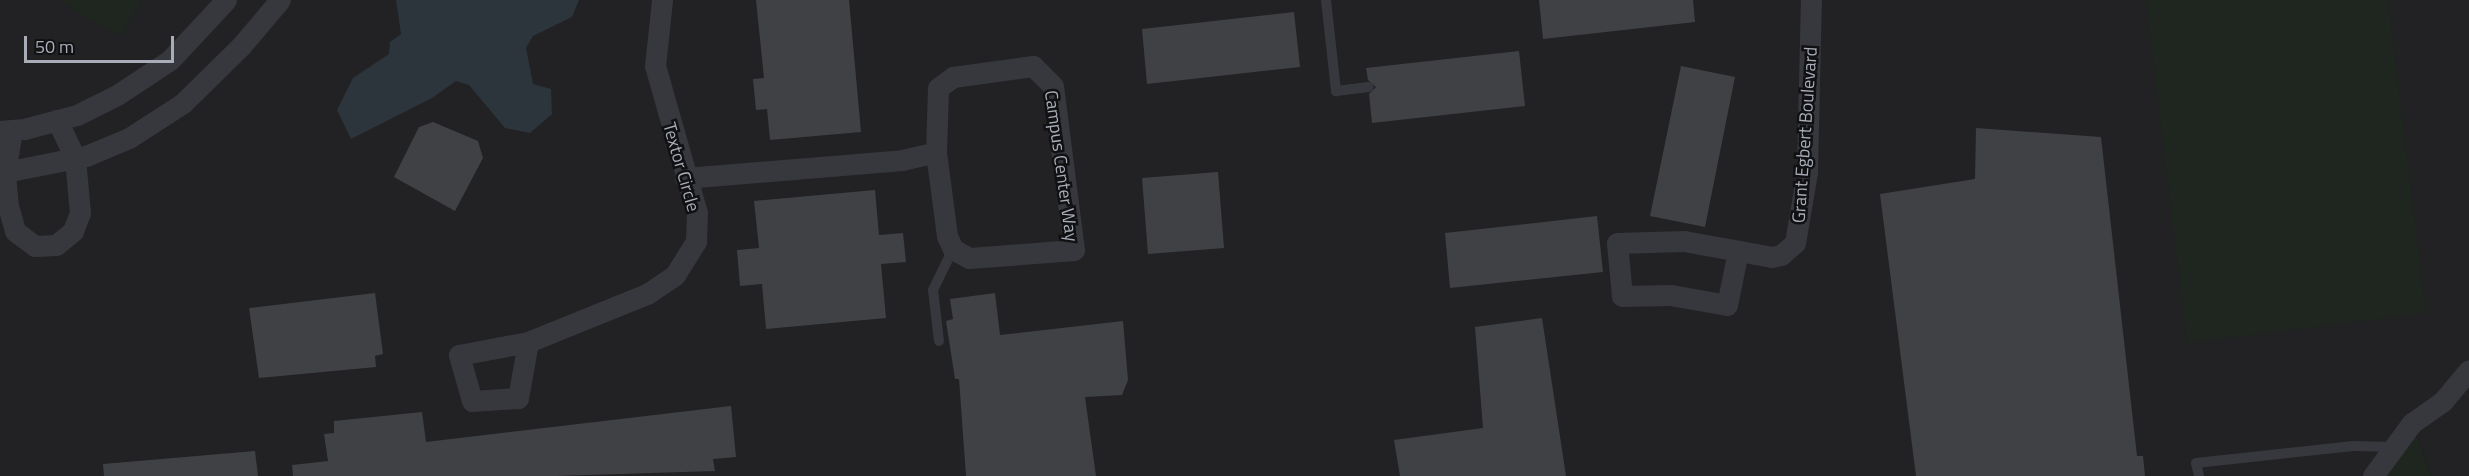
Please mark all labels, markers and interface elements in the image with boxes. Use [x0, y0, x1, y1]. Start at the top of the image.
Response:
scale bar [27, 24, 177, 62]
text: 50 m [35, 33, 74, 60]
street label: Grant Egbert Boulevard [1788, 46, 1822, 224]
street label: Campus Center Way [1040, 89, 1082, 243]
street label: Textor Circle [658, 120, 704, 214]

